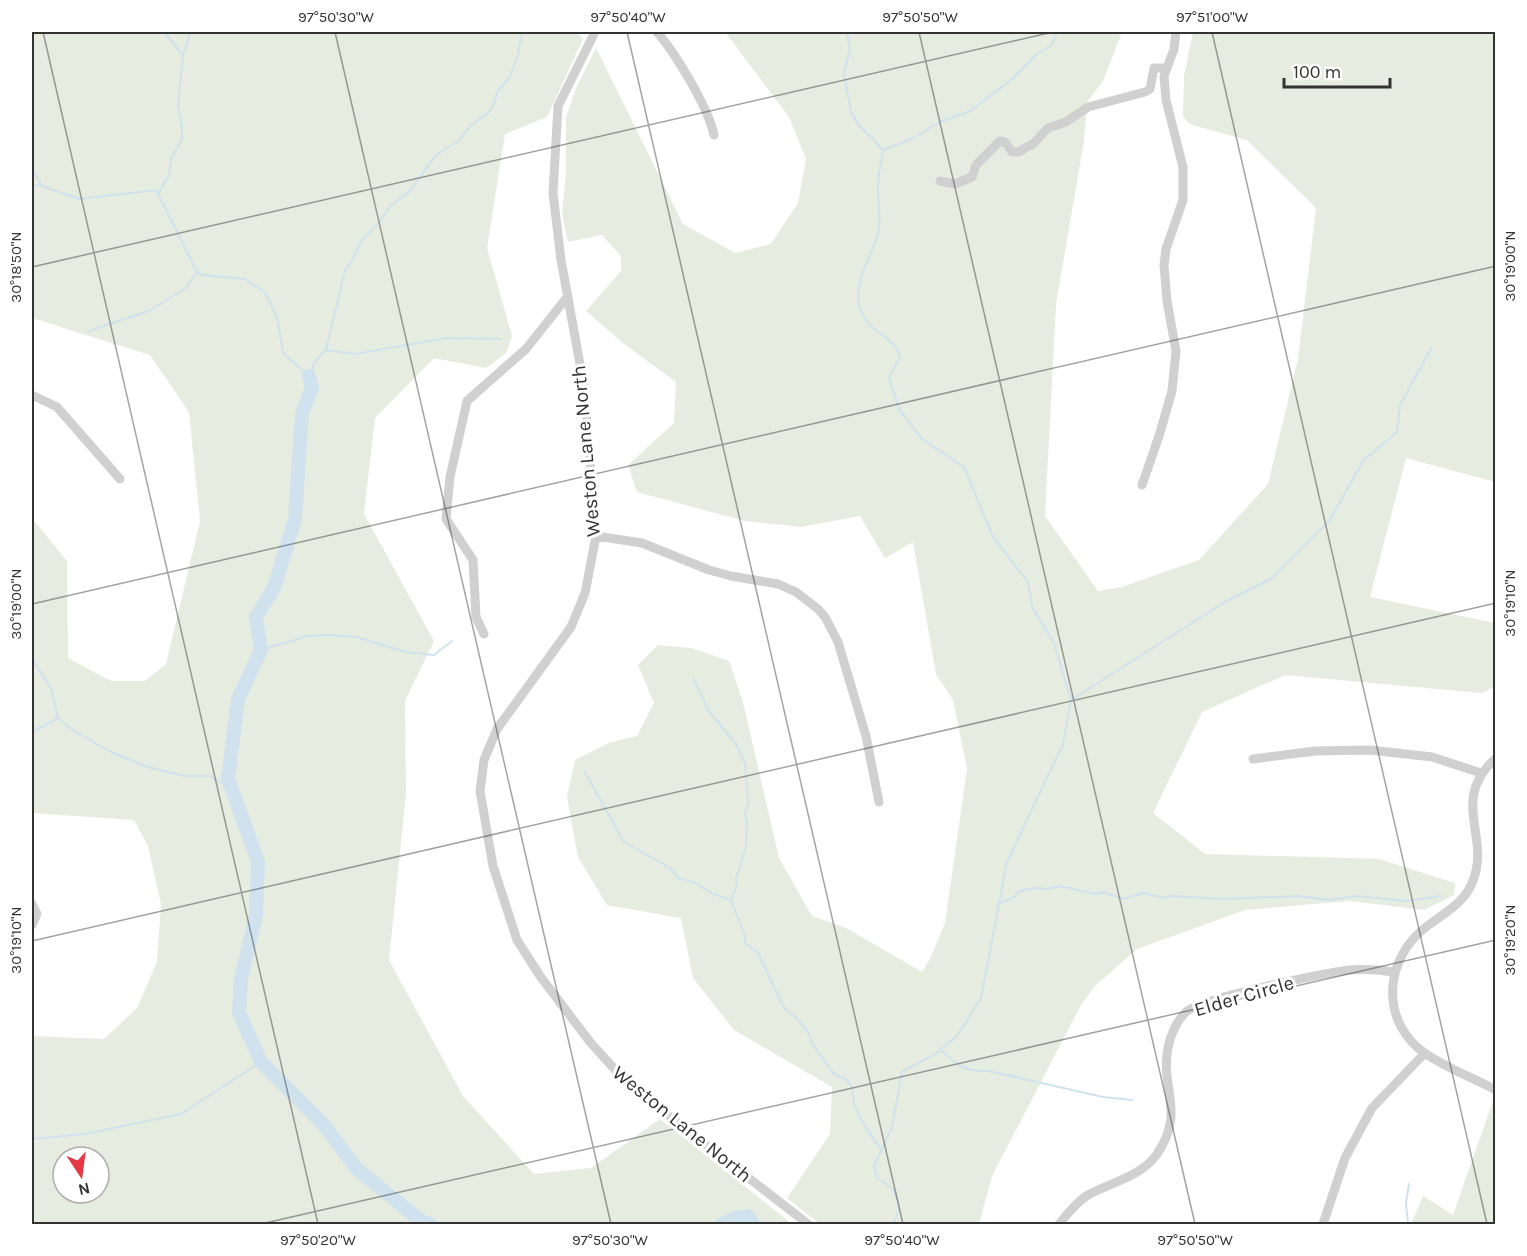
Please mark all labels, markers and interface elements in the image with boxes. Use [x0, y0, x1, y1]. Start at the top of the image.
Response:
text: 97°50'30"W [298, 8, 375, 26]
text: 97°50'40"W [590, 8, 666, 26]
text: 97°50'50"W [882, 8, 958, 26]
text: 97°51'00"W [1176, 8, 1249, 26]
scale bar [1284, 51, 1390, 89]
text: 100 m [1293, 61, 1341, 83]
text: 30°19'00"N [1501, 230, 1519, 302]
text: 30°18'50"N [7, 231, 25, 303]
street label: Weston Lane North [567, 364, 605, 538]
text: 30°19'00"N [7, 568, 25, 640]
text: 30°19'10"N [1501, 569, 1519, 637]
text: 30°19'20"N [1501, 905, 1519, 975]
text: 30°19'10"N [7, 906, 25, 974]
street label: Elder Circle [1192, 971, 1296, 1021]
street label: Weston Lane North [608, 1061, 756, 1187]
north arrow [51, 1145, 111, 1205]
text: N [77, 1179, 92, 1200]
text: 97°50'20"W [280, 1231, 357, 1249]
text: 97°50'30"W [572, 1231, 649, 1249]
text: 97°50'40"W [864, 1231, 940, 1249]
text: 97°50'50"W [1157, 1231, 1233, 1249]

